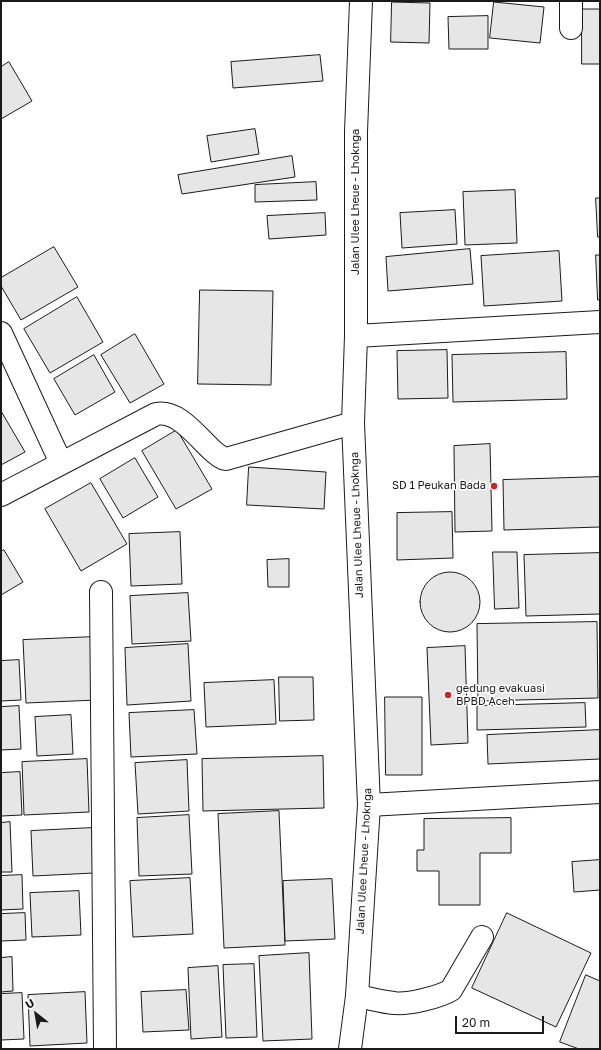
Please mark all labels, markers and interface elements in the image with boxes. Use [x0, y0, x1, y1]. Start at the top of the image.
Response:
street label: Jalan Ulee Lheue - Lhoknga [349, 129, 363, 275]
street label: Jalan Ulee Lheue - Lhoknga [348, 452, 366, 598]
place label: SD 1 Peukan Bada [392, 479, 486, 493]
marker: SD 1 Peukan Bada [489, 481, 499, 491]
place label: gedung evakuasi BPBD Aceh [456, 682, 545, 708]
marker: gedung evakuasi BPBD Aceh [443, 690, 453, 700]
street label: Jalan Ulee Lheue - Lhoknga [354, 788, 374, 934]
north arrow [16, 994, 56, 1034]
text: U [23, 996, 36, 1011]
scale bar [457, 1008, 546, 1034]
text: 20 m [462, 1015, 490, 1030]

